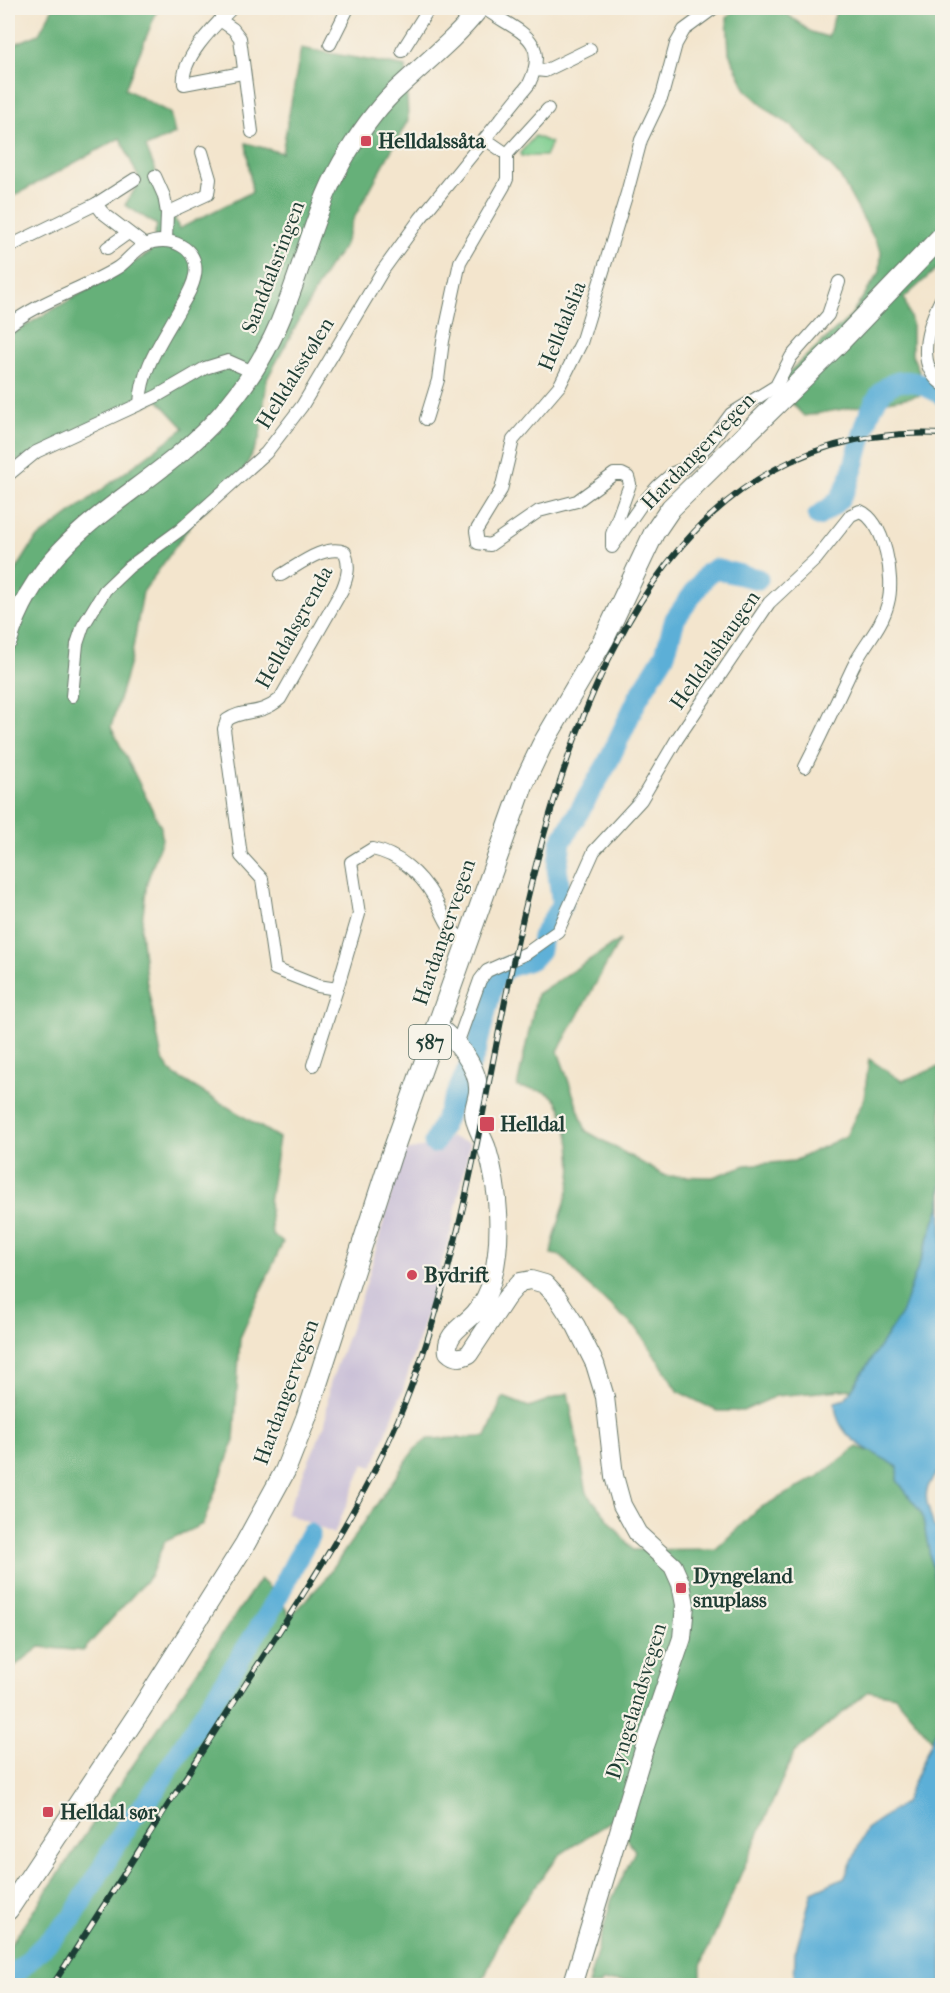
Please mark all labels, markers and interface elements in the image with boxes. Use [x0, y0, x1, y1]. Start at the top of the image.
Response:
place label: Helldalssåta [378, 129, 487, 153]
marker: Helldalssåta [359, 134, 373, 148]
street label: Sanddalsringen [237, 197, 309, 337]
street label: Helldalslia [533, 277, 591, 374]
street label: Helldalsstølen [251, 313, 339, 433]
street label: Hardangervegen [636, 388, 760, 514]
street label: Helldalsgrenda [250, 561, 338, 693]
street label: Helldalshaugen [665, 586, 765, 714]
street label: Hardangervegen [408, 856, 480, 1008]
road number: 587 [409, 1025, 451, 1059]
place label: Helldal [500, 1112, 565, 1136]
marker: Helldal [478, 1115, 496, 1133]
place label: Bydrift [424, 1263, 490, 1287]
marker: Bydrift [405, 1268, 419, 1282]
street label: Hardangervegen [249, 1316, 323, 1468]
place label: Dyngeland snuplass [693, 1564, 793, 1612]
marker: Dyngeland snuplass [674, 1581, 688, 1595]
street label: Dyngelandsvegen [601, 1620, 671, 1782]
place label: Helldal sør [60, 1800, 158, 1824]
marker: Helldal sør [41, 1805, 55, 1819]

